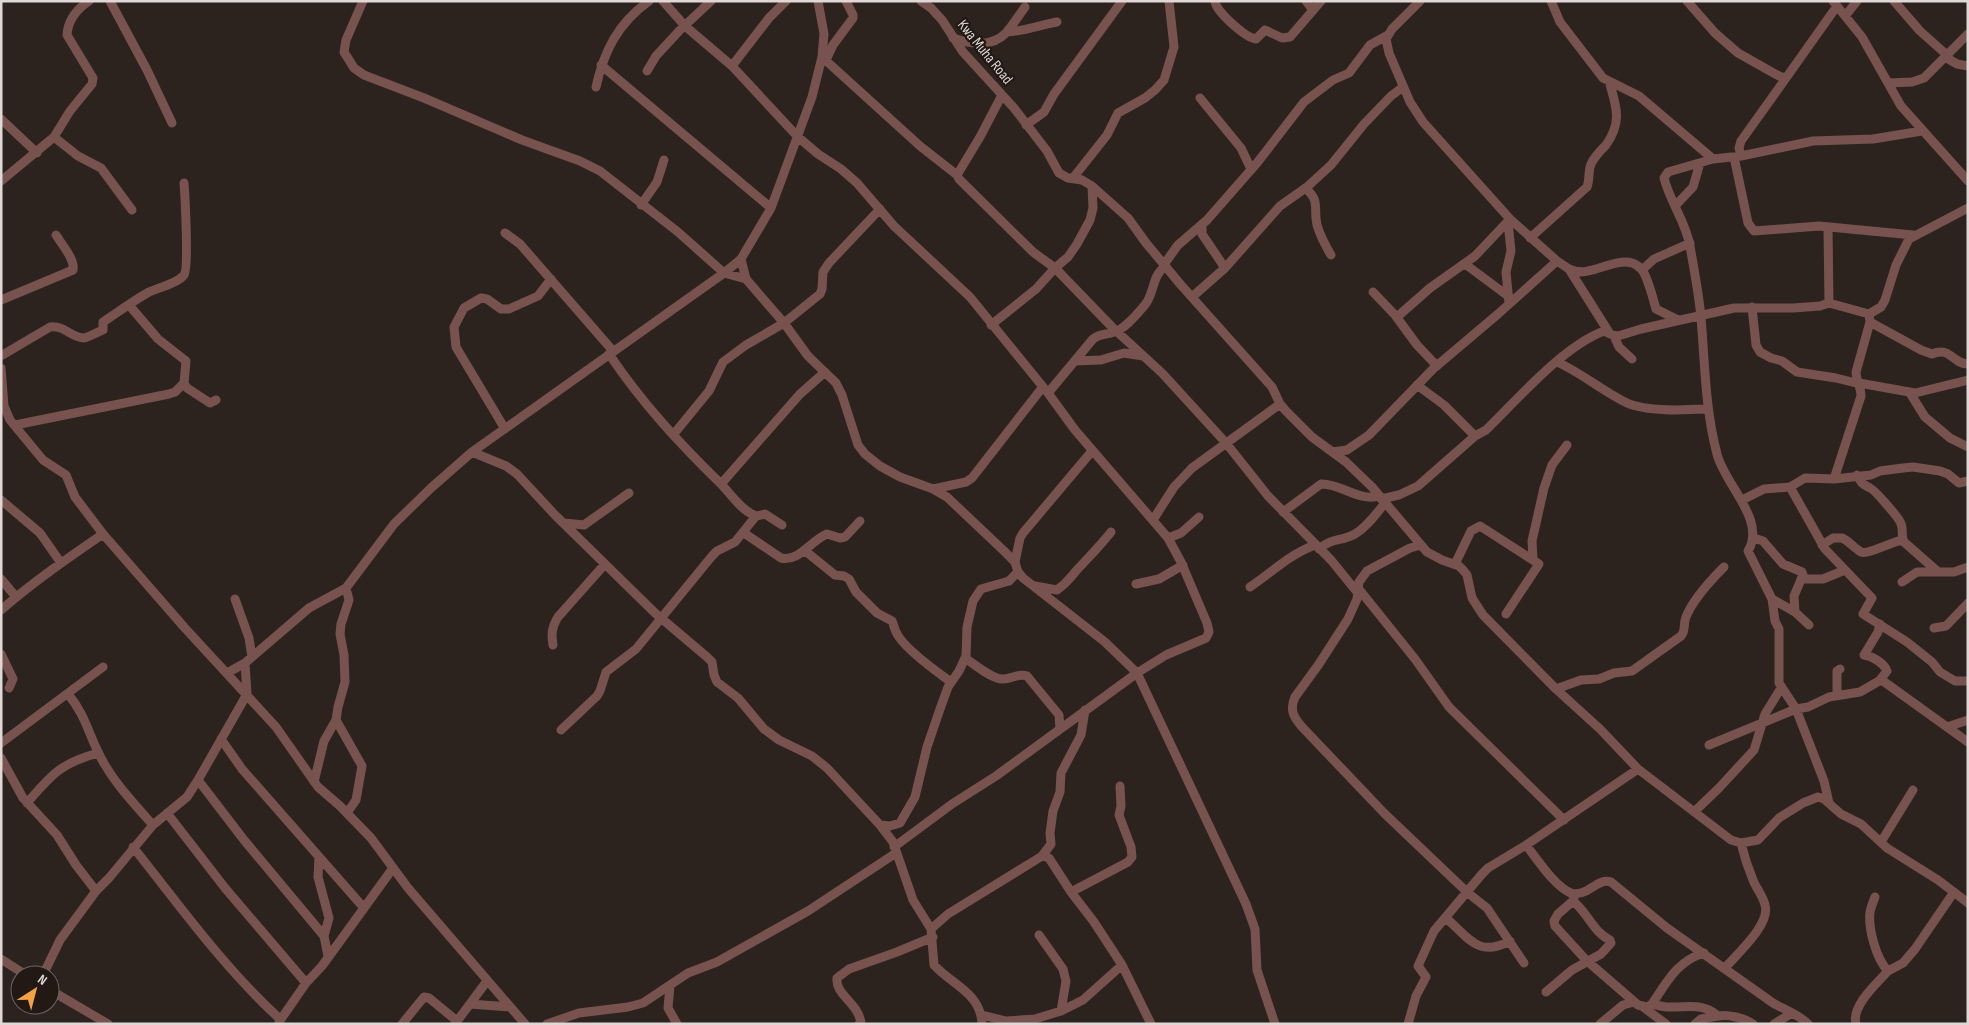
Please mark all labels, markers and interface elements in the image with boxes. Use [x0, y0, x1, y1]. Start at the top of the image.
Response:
street label: Kwa Muha Road [953, 16, 1017, 88]
north arrow [10, 965, 60, 1015]
text: N [34, 971, 50, 989]

